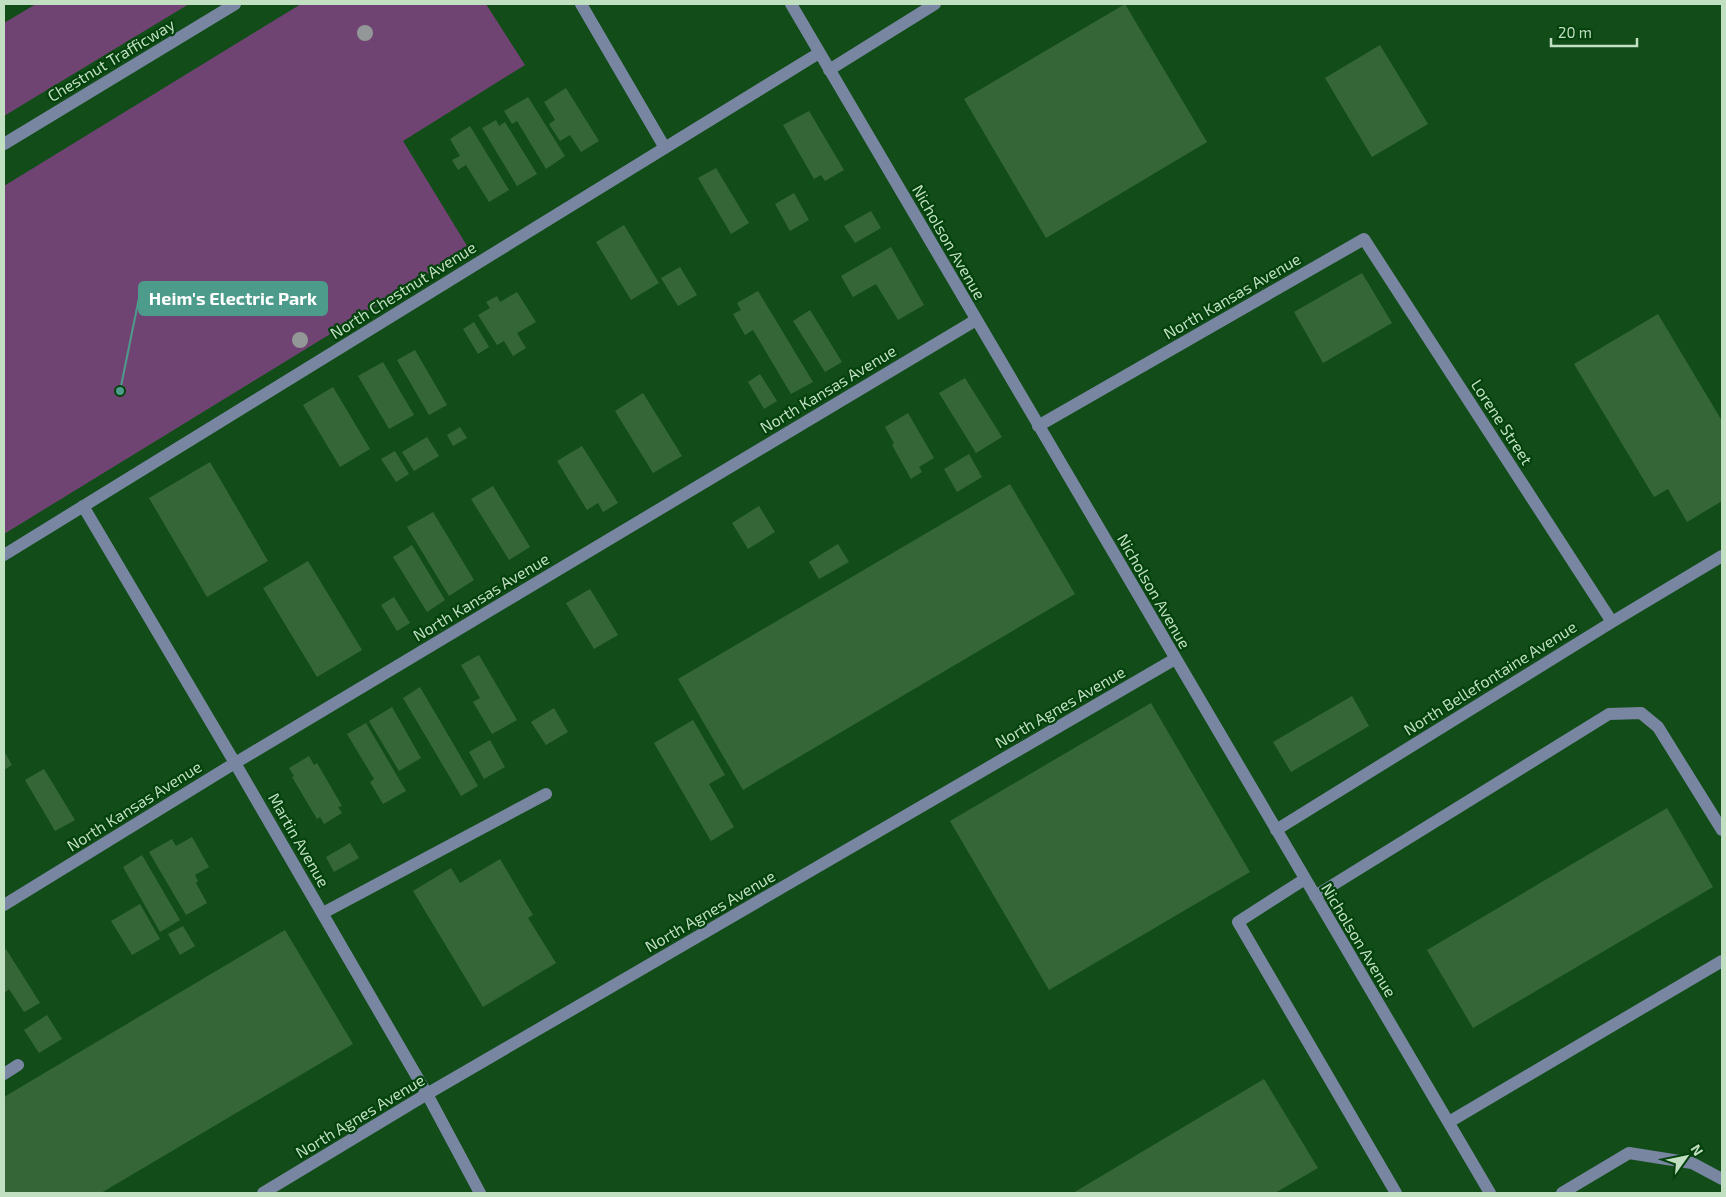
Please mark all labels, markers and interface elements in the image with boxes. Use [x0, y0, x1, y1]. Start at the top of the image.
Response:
street label: Chestnut Trafficway [44, 14, 178, 105]
scale bar [1551, 15, 1637, 47]
text: 20 m [1558, 23, 1592, 41]
street label: Nicholson Avenue [909, 181, 990, 303]
street label: North Chestnut Avenue [326, 237, 479, 342]
street label: North Kansas Avenue [1160, 249, 1304, 343]
callout: Heim's Electric Park [139, 282, 327, 315]
text: Heim's Electric Park [149, 287, 317, 309]
street label: North Kansas Avenue [756, 340, 899, 437]
street label: Lorene Street [1468, 375, 1537, 468]
street label: Nicholson Avenue [1114, 530, 1195, 652]
street label: North Kansas Avenue [409, 548, 552, 645]
street label: North Bellefontaine Avenue [1400, 616, 1580, 739]
street label: North Agnes Avenue [991, 662, 1128, 752]
street label: North Kansas Avenue [63, 756, 205, 855]
street label: Martin Avenue [265, 789, 334, 890]
street label: North Agnes Avenue [641, 866, 778, 956]
street label: Nicholson Avenue [1318, 879, 1401, 1000]
street label: North Agnes Avenue [292, 1070, 428, 1162]
north arrow [1661, 1132, 1711, 1182]
text: N [1687, 1141, 1707, 1159]

